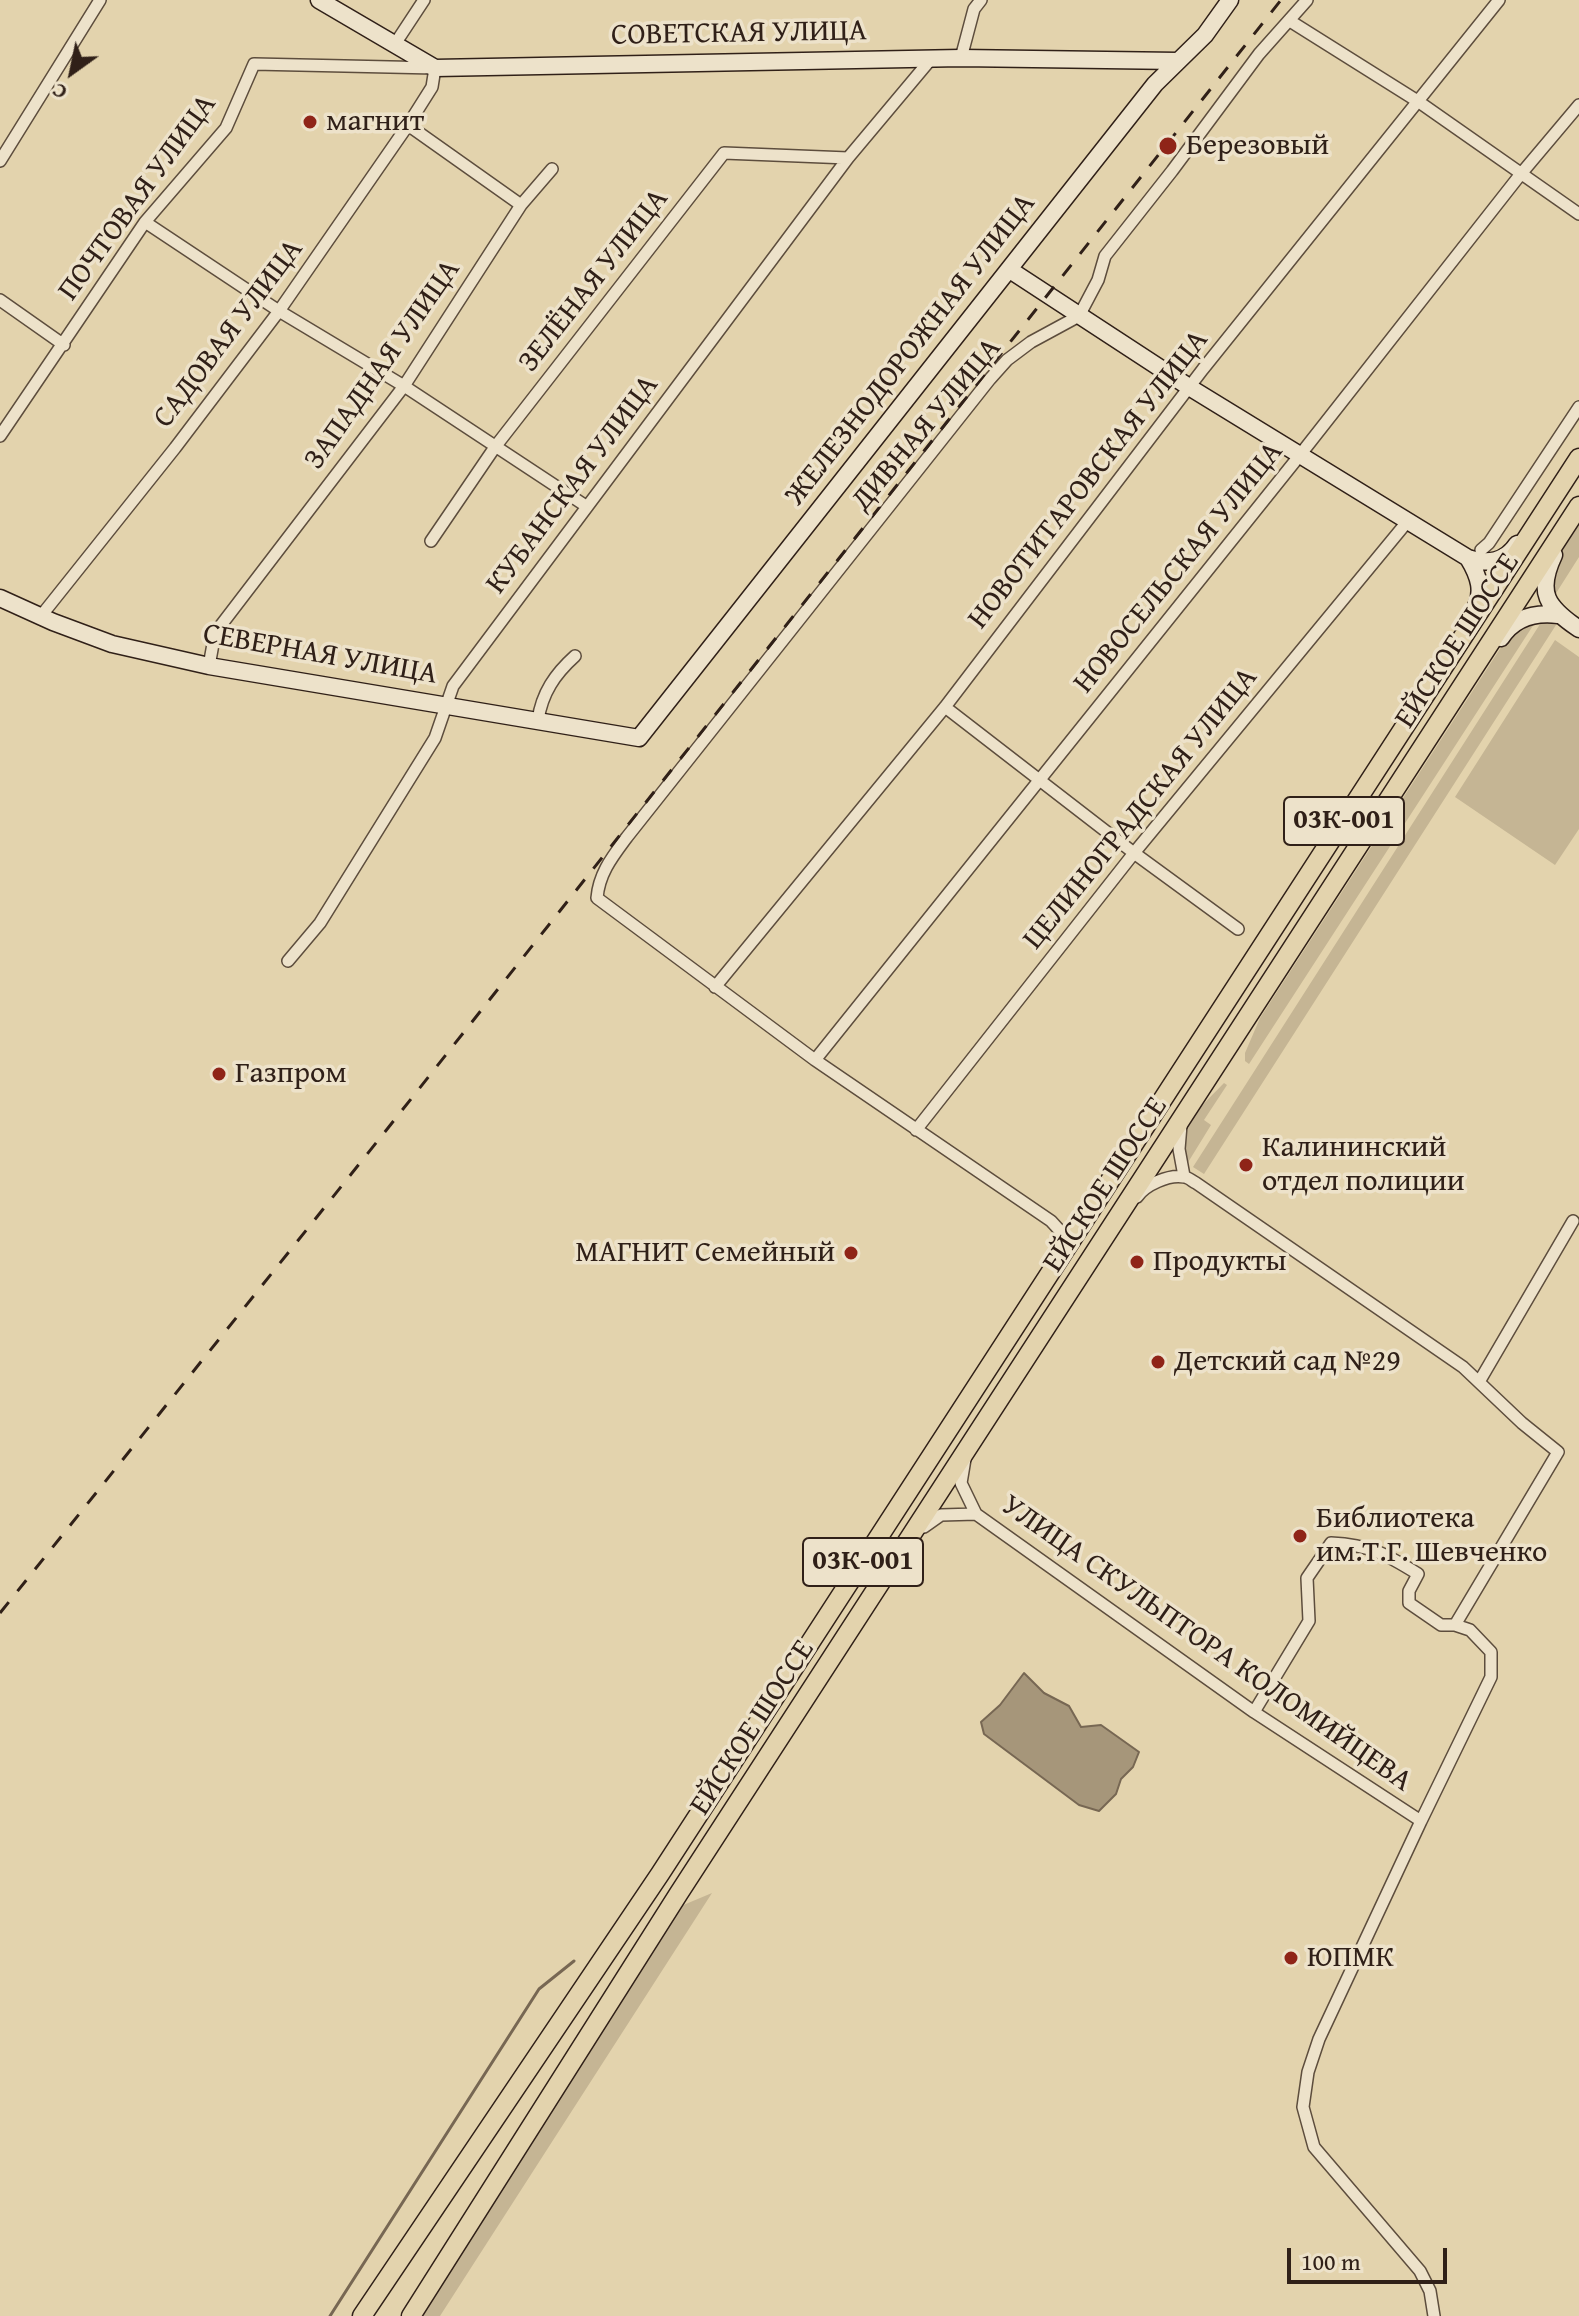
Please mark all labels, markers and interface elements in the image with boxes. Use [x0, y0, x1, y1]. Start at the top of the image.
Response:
street label: СОВЕТСКАЯ УЛИЦА [611, 14, 867, 54]
north arrow [32, 32, 112, 112]
text: С [45, 75, 73, 109]
street label: ПОЧТОВАЯ УЛИЦА [51, 88, 225, 308]
place label: магнит [326, 104, 424, 140]
marker: магнит [301, 113, 319, 131]
place label: Березовый [1186, 128, 1329, 164]
marker: Березовый [1157, 135, 1179, 157]
street label: ЗЕЛЁНАЯ УЛИЦА [511, 182, 677, 380]
street label: ЖЕЛЕЗНОДОРОЖНАЯ УЛИЦА [778, 187, 1044, 513]
street label: САДОВАЯ УЛИЦА [147, 233, 311, 435]
street label: ЗАПАДНАЯ УЛИЦА [297, 253, 469, 477]
street label: НОВОТИТАРОВСКАЯ УЛИЦА [961, 324, 1217, 636]
street label: ДИВНАЯ УЛИЦА [844, 332, 1010, 518]
street label: КУБАНСКАЯ УЛИЦА [479, 369, 667, 601]
street label: НОВОСЕЛЬСКАЯ УЛИЦА [1067, 435, 1291, 701]
street label: ЕЙСКОЕ ШОССЕ [1388, 547, 1528, 735]
street label: СЕВЕРНАЯ УЛИЦА [200, 617, 440, 693]
street label: ЦЕЛИНОГРАДСКАЯ УЛИЦА [1016, 661, 1266, 957]
road number: 03К-001 [1284, 797, 1404, 845]
place label: Газпром [235, 1056, 347, 1092]
marker: Газпром [210, 1065, 228, 1083]
street label: ЕЙСКОЕ ШОССЕ [1036, 1091, 1176, 1279]
place label: Калининский отдел полиции [1262, 1130, 1465, 1200]
marker: Калининский отдел полиции [1237, 1156, 1255, 1174]
place label: МАГНИТ Семейный [575, 1235, 835, 1271]
marker: МАГНИТ Семейный [842, 1244, 860, 1262]
place label: Продукты [1153, 1244, 1287, 1280]
marker: Продукты [1128, 1253, 1146, 1271]
place label: Детский сад №29 [1174, 1344, 1401, 1380]
marker: Детский сад №29 [1149, 1353, 1167, 1371]
street label: УЛИЦА СКУЛЬПТОРА КОЛОМИЙЦЕВА [994, 1488, 1418, 1800]
place label: Библиотека им.Т.Г. Шевченко [1316, 1501, 1547, 1572]
marker: Библиотека им.Т.Г. Шевченко [1291, 1527, 1309, 1545]
road number: 03К-001 [803, 1538, 923, 1586]
street label: ЕЙСКОЕ ШОССЕ [683, 1634, 823, 1822]
place label: ЮПМК [1307, 1940, 1394, 1976]
marker: ЮПМК [1282, 1949, 1300, 1967]
scale bar [1291, 2232, 1451, 2282]
text: 100 m [1301, 2244, 1361, 2279]

